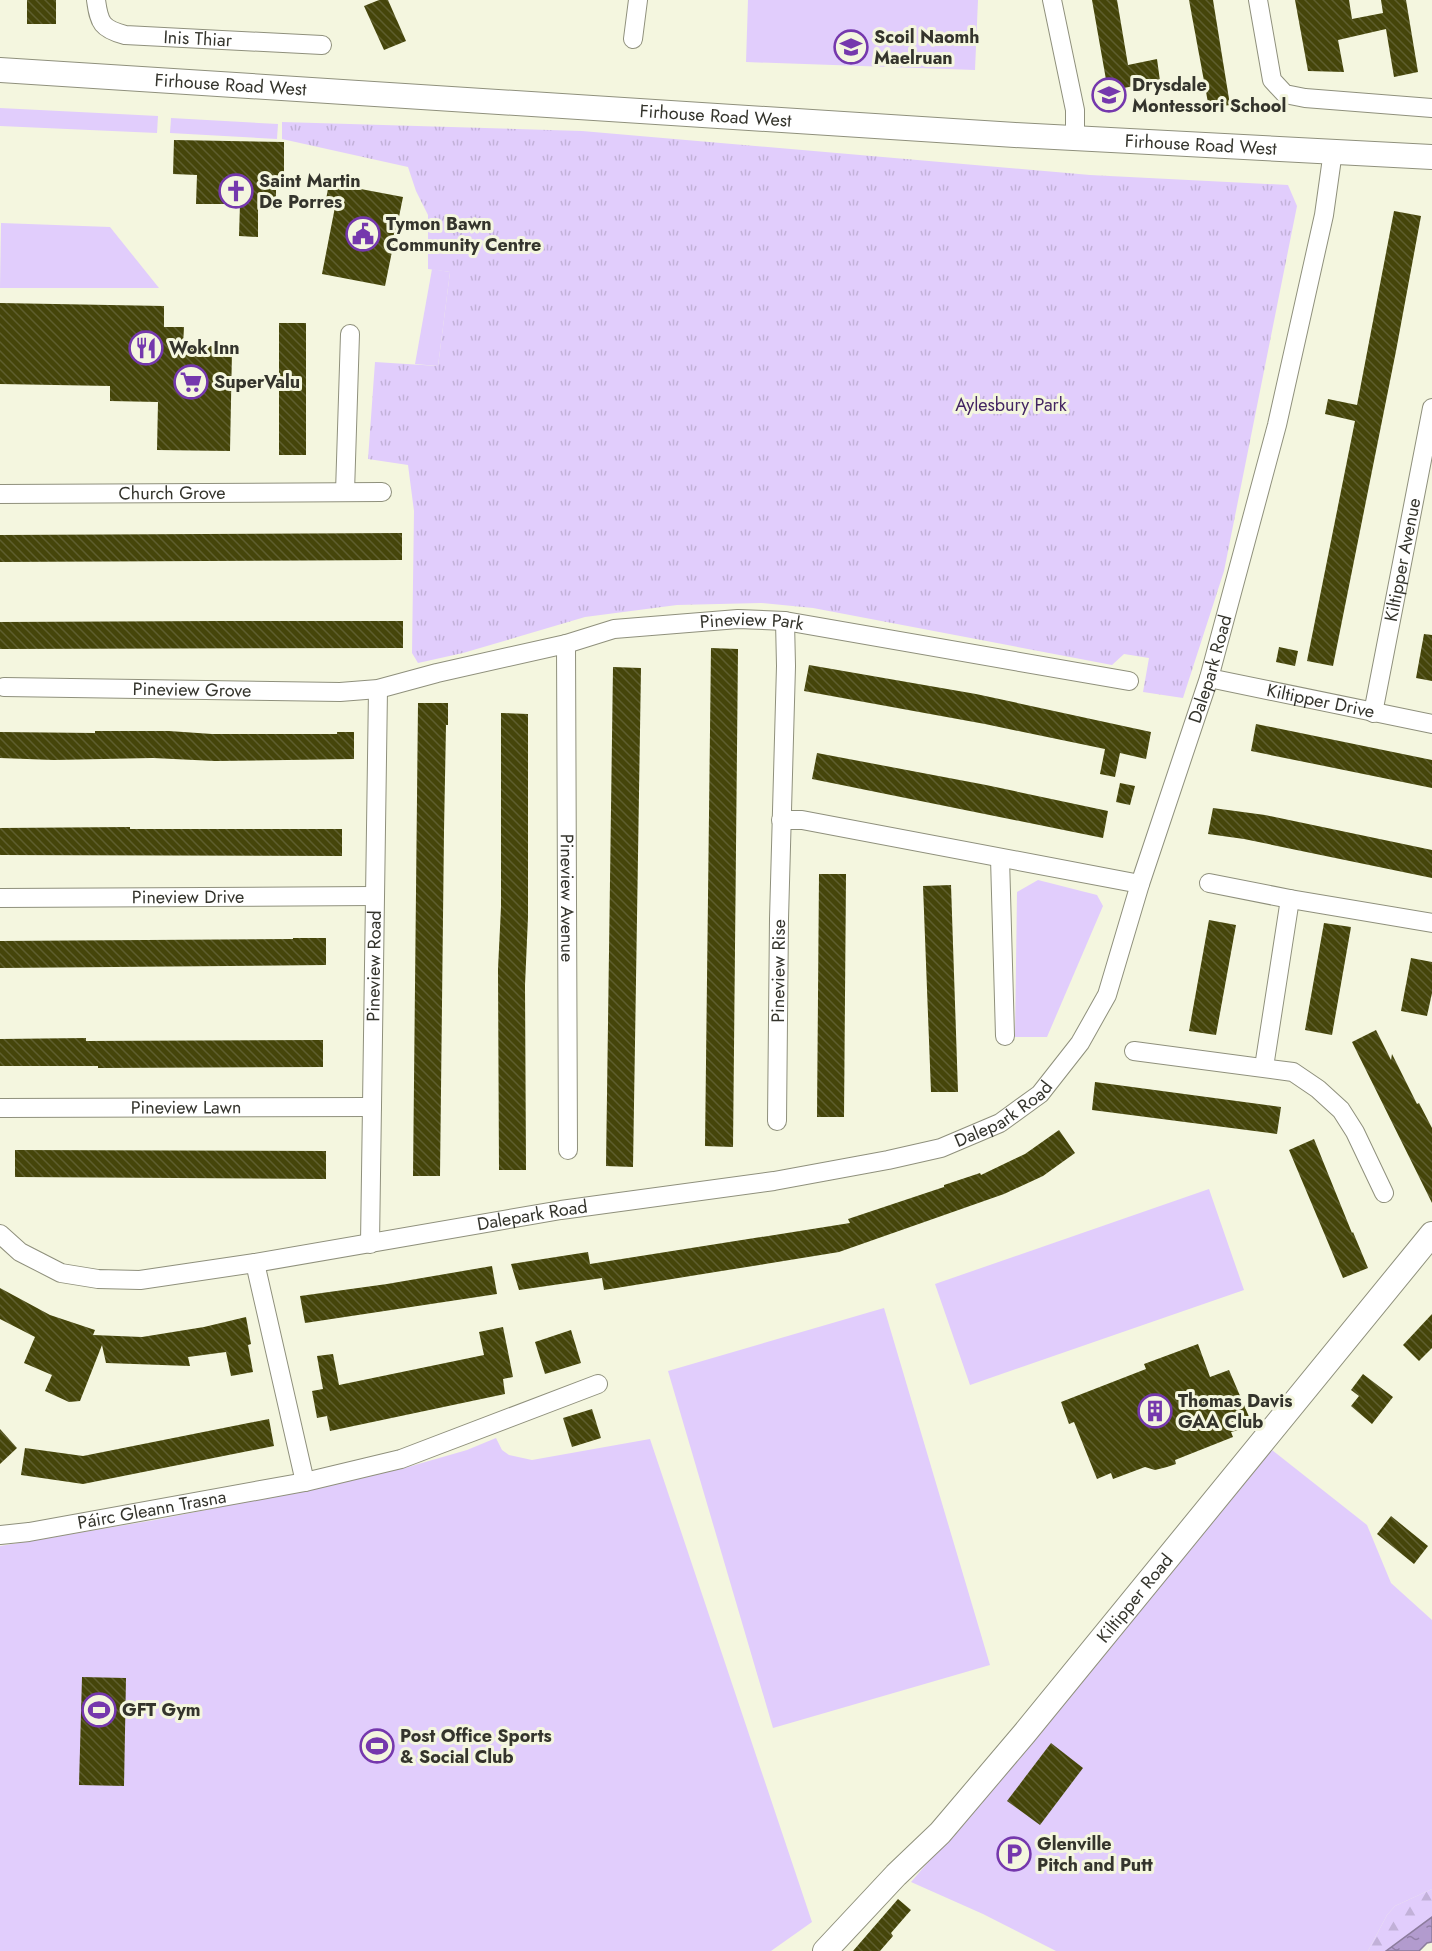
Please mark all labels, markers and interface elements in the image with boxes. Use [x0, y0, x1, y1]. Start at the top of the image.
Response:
street label: Inis Thiar [163, 24, 233, 53]
place label: Scoil Naomh Maelruan [874, 24, 980, 71]
school or university icon: Scoil Naomh Maelruan [833, 29, 869, 65]
street label: Firhouse Road West [154, 67, 308, 103]
place label: Drysdale Montessori School [1132, 72, 1286, 119]
school or university icon: Drysdale Montessori School [1091, 77, 1127, 113]
street label: Firhouse Road West [639, 98, 793, 134]
street label: Firhouse Road West [1124, 128, 1278, 162]
place label: Saint Martin De Porres [259, 168, 361, 215]
church icon: Saint Martin De Porres [218, 173, 254, 209]
place label: Tymon Bawn Community Centre [386, 211, 541, 258]
public building icon: Tymon Bawn Community Centre [345, 216, 381, 252]
restaurant icon: Wok Inn [128, 330, 164, 366]
place label: Wok Inn [169, 335, 240, 361]
supermarket icon: SuperValu [173, 364, 209, 400]
place label: SuperValu [214, 369, 300, 395]
park label: Aylesbury Park [955, 392, 1067, 418]
street label: Church Grove [118, 480, 226, 506]
street label: Kiltipper Avenue [1378, 496, 1427, 624]
street label: Pineview Park [699, 606, 806, 637]
street label: Dalepark Road [1182, 612, 1238, 726]
street label: Pineview Grove [132, 676, 251, 704]
street label: Kiltipper Drive [1264, 677, 1377, 725]
street label: Pineview Avenue [554, 834, 580, 962]
street label: Pineview Drive [132, 884, 244, 910]
street label: Pineview Road [360, 910, 388, 1022]
street label: Pineview Rise [765, 919, 792, 1023]
street label: Dalepark Road [950, 1075, 1059, 1154]
street label: Pineview Lawn [131, 1094, 241, 1121]
street label: Dalepark Road [475, 1194, 589, 1237]
place label: Thomas Davis GAA Club [1178, 1388, 1293, 1435]
building icon: Thomas Davis GAA Club [1137, 1393, 1173, 1429]
street label: Páirc Gleann Trasna [75, 1484, 228, 1536]
street label: Kiltipper Road [1091, 1548, 1179, 1648]
sports icon: GFT Gym [81, 1692, 117, 1728]
place label: GFT Gym [122, 1697, 201, 1723]
place label: Post Office Sports & Social Club [400, 1723, 552, 1770]
sports icon: Post Office Sports & Social Club [359, 1728, 395, 1764]
place label: Glenville Pitch and Putt [1037, 1831, 1153, 1878]
parking icon: Glenville Pitch and Putt [996, 1836, 1032, 1872]

